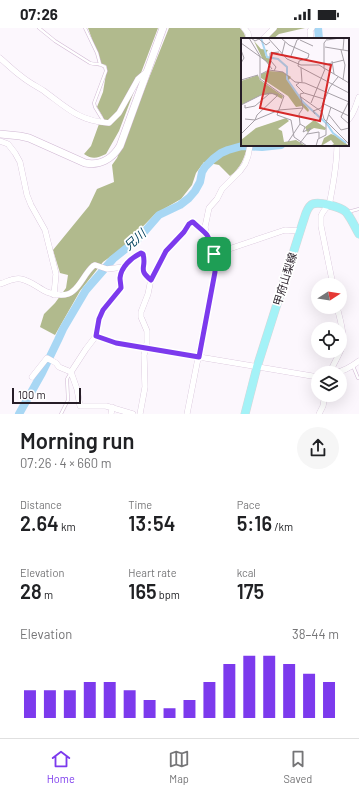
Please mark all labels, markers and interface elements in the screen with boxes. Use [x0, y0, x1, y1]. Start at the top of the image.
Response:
text: 07:26 [20, 5, 58, 23]
inset map [241, 38, 349, 146]
water label: 兄川 [121, 225, 149, 252]
pin [197, 237, 231, 271]
icon: arrive [203, 243, 225, 265]
street label: 甲府山梨線 [270, 251, 299, 307]
north arrow [311, 278, 347, 314]
map controls [311, 278, 347, 402]
button: locate [311, 322, 347, 358]
button: layers [311, 366, 347, 402]
scale bar [12, 386, 81, 405]
text: 100 m [18, 388, 46, 401]
text: Morning run [20, 427, 134, 453]
button: share [297, 427, 339, 469]
text: 07:26 · 4 × 660 m [20, 455, 111, 471]
text: Distance [20, 498, 62, 511]
text: Time [128, 498, 152, 511]
text: Pace [237, 498, 260, 511]
text: 2.64 [20, 511, 59, 535]
text: 13:54 [128, 511, 175, 535]
text: 5:16 [237, 511, 272, 535]
text: km [59, 520, 76, 533]
text: /km [272, 520, 293, 533]
text: Elevation [20, 566, 64, 579]
text: Heart rate [128, 566, 177, 579]
text: kcal [237, 566, 256, 579]
text: 28 [20, 579, 42, 603]
text: 165 [128, 579, 157, 603]
text: 175 [237, 579, 264, 603]
text: m [42, 588, 53, 601]
text: bpm [157, 588, 180, 601]
text: Elevation [20, 626, 72, 642]
text: 38–44 m [292, 626, 339, 642]
tab: Home [47, 748, 75, 785]
tab: Map [168, 748, 190, 785]
tab: Saved [283, 748, 312, 785]

